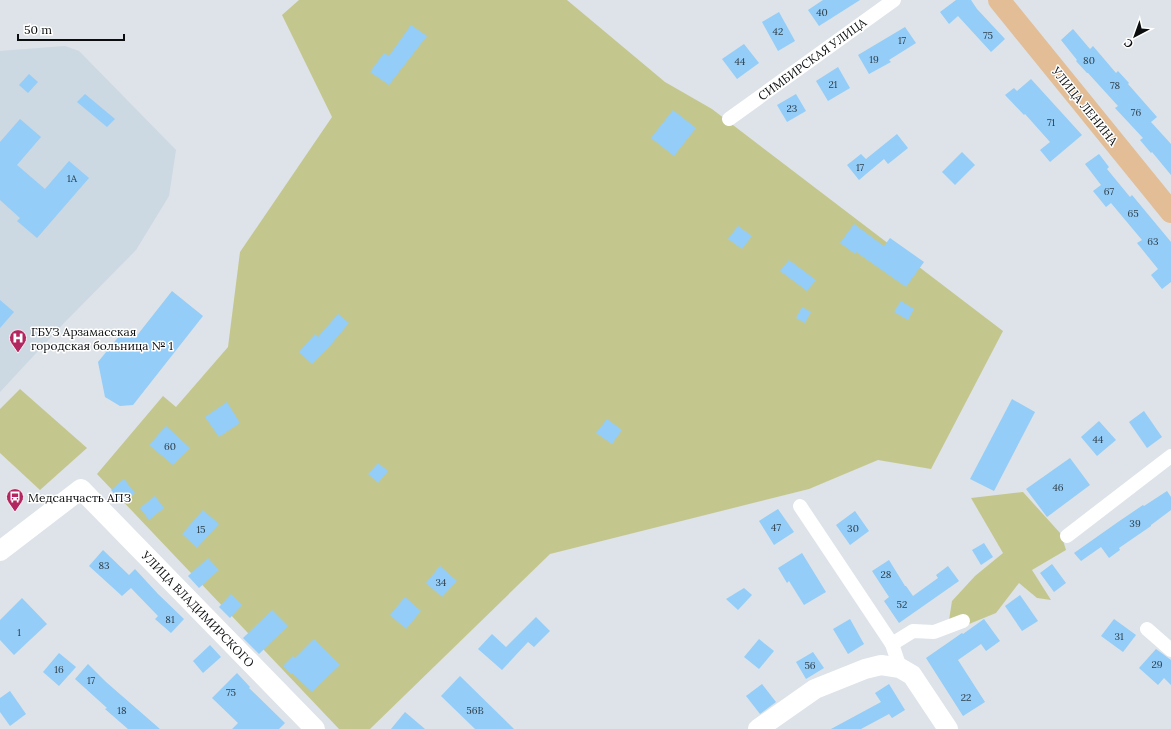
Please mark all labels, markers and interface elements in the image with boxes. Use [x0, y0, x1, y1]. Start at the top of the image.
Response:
house number: 40 [816, 6, 828, 19]
street label: СИМБИРСКАЯ УЛИЦА [755, 14, 869, 103]
scale bar [18, 16, 124, 42]
north arrow [1115, 16, 1155, 56]
text: 50 m [24, 22, 52, 37]
house number: 42 [773, 25, 783, 38]
house number: 75 [983, 29, 993, 42]
house number: 17 [898, 34, 907, 47]
text: С [1121, 36, 1136, 51]
house number: 19 [869, 53, 879, 66]
house number: 80 [1083, 54, 1095, 67]
house number: 44 [735, 55, 746, 68]
street label: УЛИЦА ЛЕНИНА [1048, 63, 1121, 149]
house number: 21 [828, 78, 838, 91]
house number: 78 [1110, 79, 1120, 92]
house number: 23 [787, 102, 798, 115]
house number: 76 [1131, 106, 1141, 119]
house number: 71 [1047, 116, 1055, 129]
house number: 17 [856, 161, 865, 174]
house number: 1А [67, 172, 78, 185]
house number: 67 [1104, 185, 1115, 198]
house number: 65 [1127, 207, 1139, 220]
house number: 63 [1147, 235, 1159, 248]
place label: ГБУЗ Арзамасская городская больница № 1 [31, 324, 173, 353]
hospital icon: ГБУЗ Арзамасская городская больница № 1 [8, 328, 28, 353]
house number: 44 [1093, 433, 1104, 446]
house number: 60 [164, 440, 176, 453]
house number: 46 [1052, 481, 1064, 494]
bus stop icon: Медсанчасть АПЗ [5, 487, 25, 512]
place label: Медсанчасть АПЗ [28, 490, 131, 505]
house number: 39 [1129, 517, 1141, 530]
house number: 47 [771, 521, 781, 534]
house number: 30 [847, 522, 859, 535]
house number: 15 [196, 523, 206, 536]
street label: УЛИЦА ВЛАДИМИРСКОГО [138, 547, 257, 670]
house number: 83 [98, 559, 110, 572]
house number: 28 [881, 568, 892, 581]
house number: 34 [436, 576, 447, 589]
house number: 52 [897, 598, 907, 611]
house number: 81 [165, 613, 175, 626]
house number: 1 [17, 626, 21, 639]
house number: 31 [1114, 630, 1124, 643]
house number: 29 [1151, 658, 1163, 671]
house number: 56 [804, 659, 816, 672]
house number: 16 [54, 663, 64, 676]
house number: 17 [87, 674, 96, 687]
house number: 75 [226, 686, 236, 699]
house number: 22 [961, 691, 971, 704]
house number: 18 [117, 704, 127, 717]
house number: 56В [466, 704, 484, 717]

